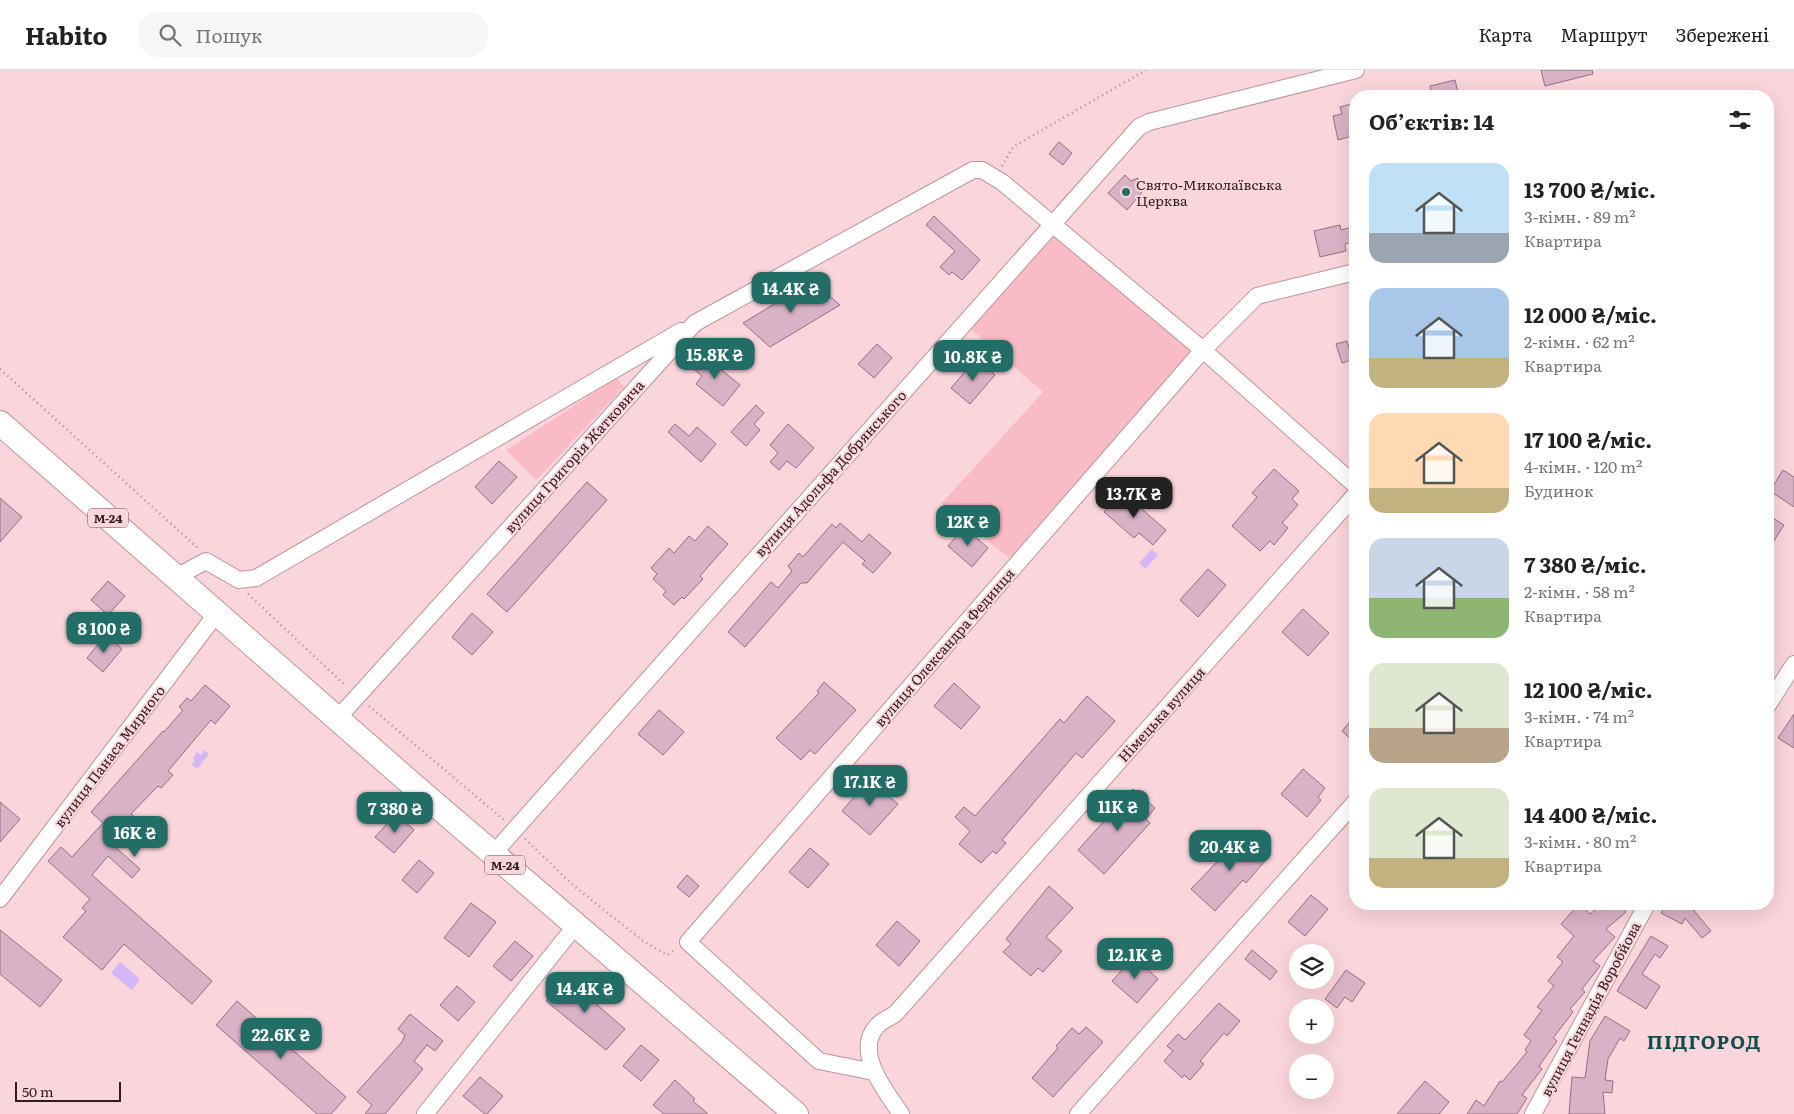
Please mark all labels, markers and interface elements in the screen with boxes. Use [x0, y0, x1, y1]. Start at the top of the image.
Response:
search box [138, 12, 488, 57]
text: Habito [25, 17, 108, 52]
icon: search [156, 21, 184, 49]
text: Пошук [196, 21, 262, 49]
text: Карта [1478, 21, 1532, 48]
text: Маршрут [1560, 21, 1648, 48]
text: Збережені [1676, 21, 1769, 48]
text: Об’єктів: 14 [1369, 105, 1494, 136]
icon: filters [1726, 106, 1754, 134]
text: 13 700 ₴/міс. [1524, 173, 1656, 204]
place label: Свято-Миколаївська Церква [1136, 174, 1282, 210]
icon: home [1409, 183, 1469, 243]
marker: Свято-Миколаївська Церква [1120, 186, 1132, 198]
text: 3-кімн. · 89 m² [1524, 204, 1636, 228]
text: Квартира [1524, 228, 1602, 252]
pin: 14.4K ₴ [745, 272, 837, 314]
text: 14.4K ₴ [763, 276, 819, 300]
text: 12 000 ₴/міс. [1524, 298, 1657, 329]
icon: home [1409, 308, 1469, 368]
text: 2-кімн. · 62 m² [1524, 329, 1635, 353]
pin: 15.8K ₴ [669, 338, 761, 380]
pin: 10.8K ₴ [927, 340, 1019, 382]
text: 15.8K ₴ [687, 342, 743, 366]
text: 10.8K ₴ [944, 344, 1002, 368]
text: Квартира [1524, 353, 1602, 377]
street label: вулиця Григорія Жатковича [500, 375, 649, 537]
street label: вулиця Адольфа Добрянського [750, 385, 910, 561]
text: 17 100 ₴/міс. [1524, 423, 1652, 454]
icon: home [1409, 433, 1469, 493]
text: 4-кімн. · 120 m² [1524, 454, 1642, 478]
pin: 13.7K ₴ [1088, 476, 1180, 519]
text: Будинок [1524, 478, 1593, 502]
text: 13.7K ₴ [1106, 481, 1162, 505]
pin: 12K ₴ [933, 504, 1003, 547]
road number: М-24 [88, 508, 128, 528]
text: 12K ₴ [947, 509, 989, 533]
text: 7 380 ₴/міс. [1524, 548, 1647, 579]
icon: home [1409, 558, 1469, 618]
street label: вулиця Олександра Фединця [869, 563, 1019, 731]
text: 2-кімн. · 58 m² [1524, 579, 1635, 603]
text: Квартира [1524, 603, 1602, 627]
pin: 8 100 ₴ [58, 612, 150, 654]
text: 8 100 ₴ [77, 616, 131, 640]
street label: Німецька вулиця [1113, 662, 1209, 766]
text: 12 100 ₴/міс. [1524, 673, 1653, 704]
street label: вулиця Панаса Мирного [49, 681, 169, 831]
icon: home [1409, 683, 1469, 743]
text: 3-кімн. · 74 m² [1524, 704, 1634, 728]
text: Квартира [1524, 728, 1602, 752]
pin: 17.1K ₴ [824, 764, 916, 807]
text: 17.1K ₴ [844, 769, 896, 793]
pin: 11K ₴ [1083, 790, 1153, 832]
pin: 7 380 ₴ [349, 792, 441, 834]
text: 11K ₴ [1098, 794, 1138, 818]
text: 7 380 ₴ [368, 796, 422, 820]
text: 14 400 ₴/міс. [1524, 798, 1657, 829]
icon: home [1409, 808, 1469, 868]
pin: 16K ₴ [100, 816, 170, 858]
text: 16K ₴ [114, 820, 156, 844]
text: 3-кімн. · 80 m² [1524, 829, 1636, 853]
pin: 20.4K ₴ [1184, 830, 1276, 872]
text: 20.4K ₴ [1200, 834, 1260, 858]
text: Квартира [1524, 853, 1602, 877]
road number: М-24 [485, 856, 525, 874]
street label: вулиця Геннадія Воробйова [1535, 918, 1645, 1100]
pin: 12.1K ₴ [1089, 938, 1181, 980]
text: 12.1K ₴ [1108, 942, 1162, 966]
map controls [1289, 944, 1334, 1099]
button: layers [1289, 944, 1334, 989]
pin: 14.4K ₴ [539, 972, 631, 1014]
text: 14.4K ₴ [557, 976, 613, 1000]
button: + [1289, 999, 1334, 1044]
pin: 22.6K ₴ [235, 1018, 327, 1060]
text: 22.6K ₴ [252, 1022, 310, 1046]
district label: ПІДГОРОД [1647, 1027, 1761, 1055]
button: − [1289, 1054, 1334, 1099]
scale bar [15, 1079, 121, 1102]
text: 50 m [22, 1081, 54, 1101]

